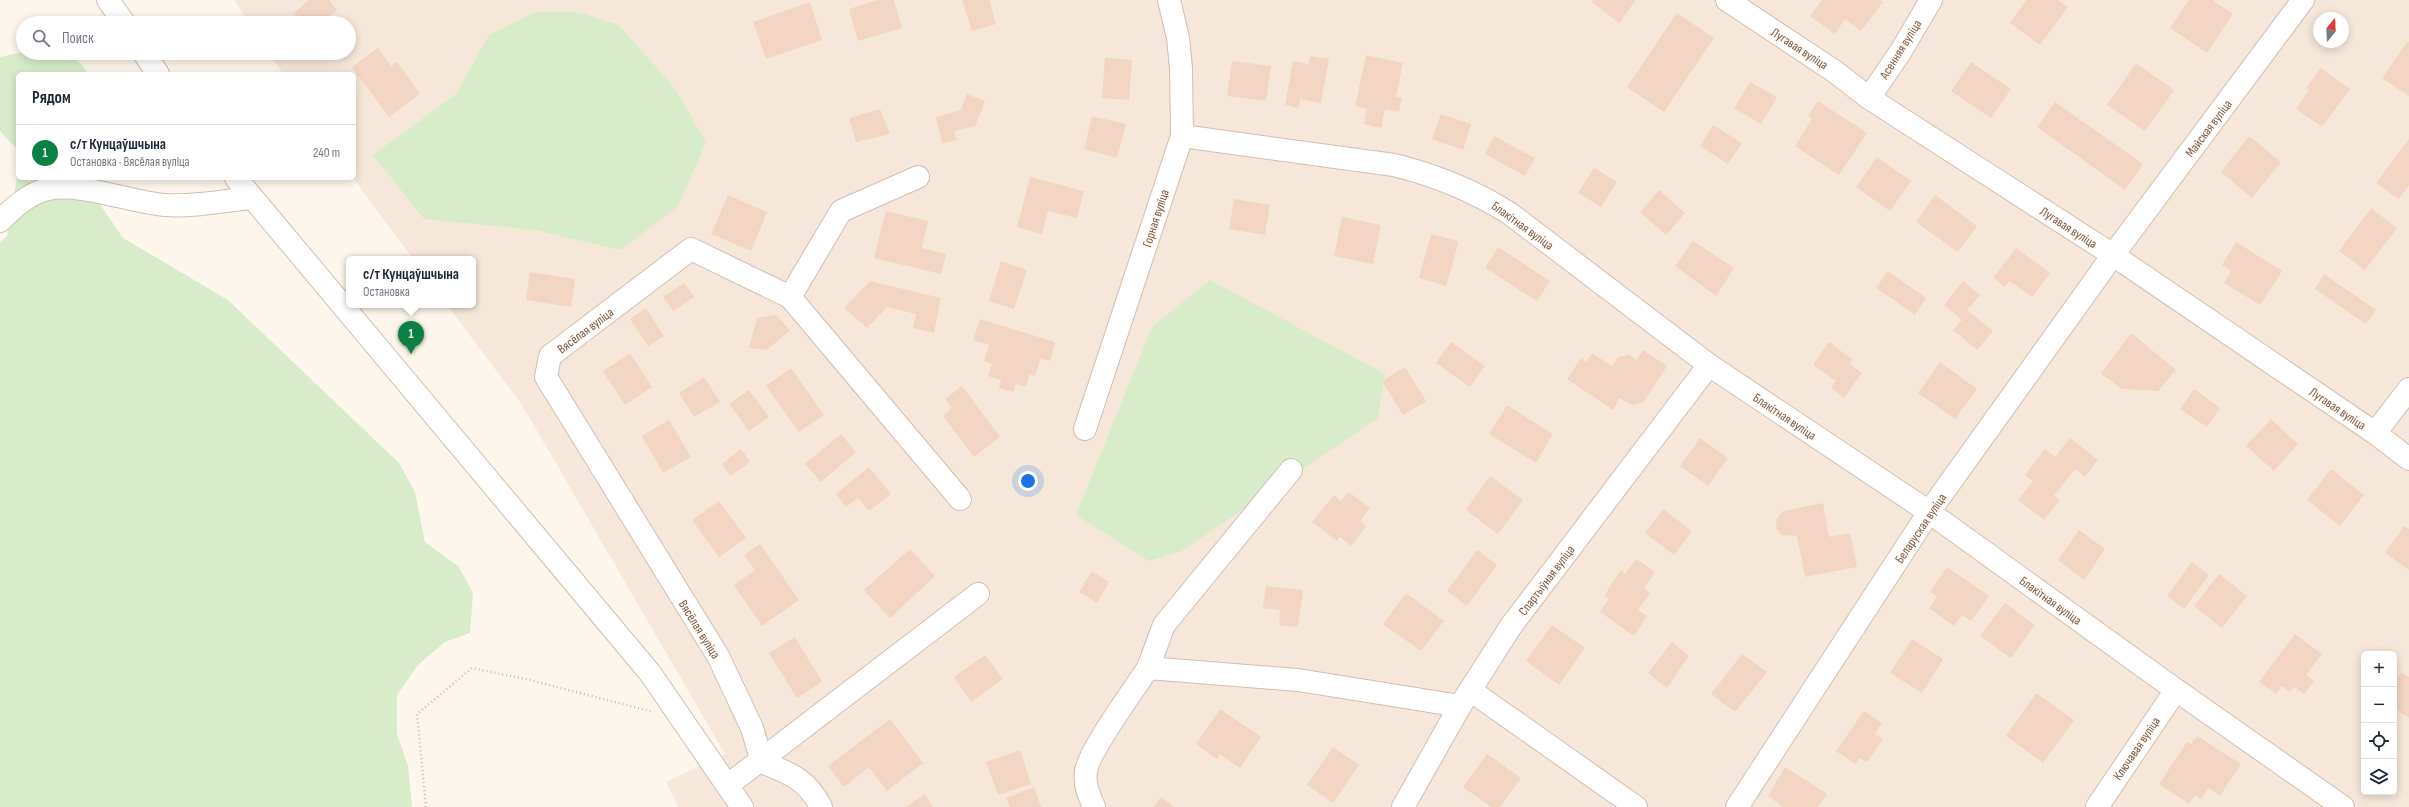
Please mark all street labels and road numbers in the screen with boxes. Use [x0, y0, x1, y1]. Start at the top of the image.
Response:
street label: Асенняя вуліца [1876, 17, 1925, 83]
street label: Лугавая вуліца [1768, 24, 1831, 73]
street label: Майская вуліца [2182, 97, 2236, 160]
street label: Горная вуліца [1139, 187, 1173, 249]
street label: Блакітная вуліца [1488, 198, 1557, 254]
street label: Лугавая вуліца [2037, 203, 2100, 252]
street label: Вясёлая вуліца [554, 304, 617, 357]
street label: Лугавая вуліца [2306, 384, 2369, 434]
street label: Блакітная вуліца [1750, 390, 1819, 444]
street label: Беларуская вуліца [1892, 491, 1950, 567]
street label: Спартыўная вуліца [1515, 542, 1578, 619]
street label: Блакітная вуліца [2016, 573, 2085, 629]
street label: Вясёлая вуліца [675, 597, 723, 662]
street label: Ключавая вуліца [2110, 714, 2164, 783]

